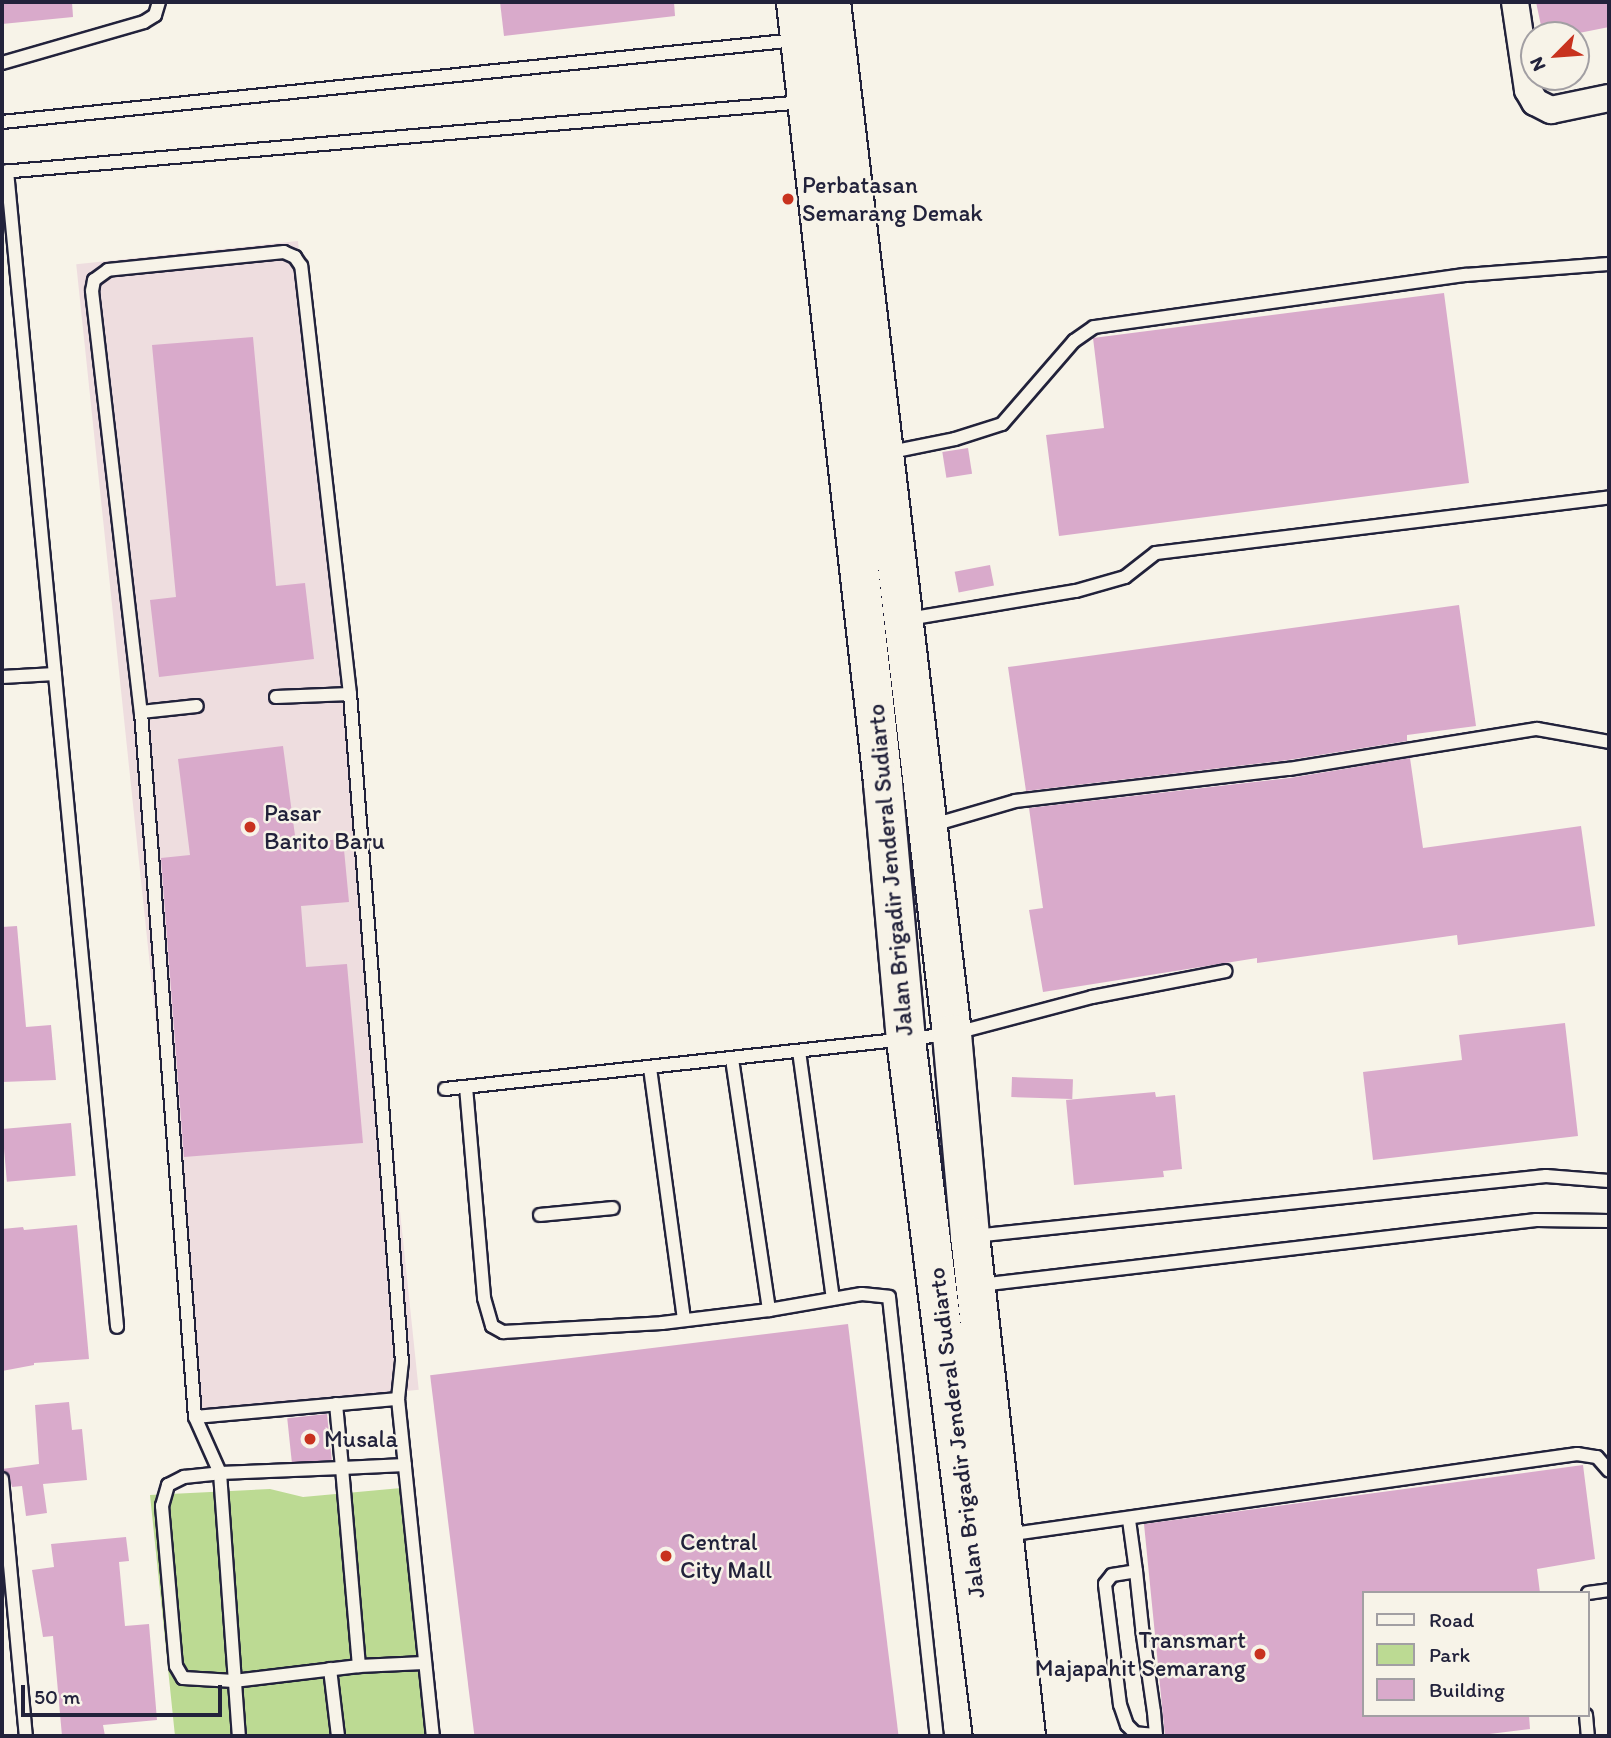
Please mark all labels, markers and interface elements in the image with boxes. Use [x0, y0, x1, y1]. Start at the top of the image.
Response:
north arrow [1520, 21, 1590, 91]
text: N [1524, 54, 1550, 75]
place label: Perbatasan Semarang Demak [802, 171, 983, 227]
marker: Perbatasan Semarang Demak [780, 191, 796, 207]
street label: Jalan Brigadir Jenderal Sudiarto [861, 702, 919, 1038]
place label: Pasar Barito Baru [264, 799, 385, 855]
marker: Pasar Barito Baru [242, 819, 258, 835]
street label: Jalan Brigadir Jenderal Sudiarto [921, 1266, 991, 1600]
place label: Musala [324, 1425, 398, 1453]
marker: Musala [302, 1431, 318, 1447]
place label: Central City Mall [680, 1528, 772, 1584]
marker: Central City Mall [658, 1548, 674, 1564]
legend [1362, 1591, 1590, 1717]
text: Road [1429, 1607, 1474, 1632]
place label: Transmart Majapahit Semarang [1035, 1626, 1246, 1682]
text: Park [1429, 1642, 1470, 1667]
marker: Transmart Majapahit Semarang [1252, 1646, 1268, 1662]
scale bar [24, 1672, 226, 1716]
text: Building [1429, 1677, 1505, 1702]
text: 50 m [34, 1684, 80, 1709]

